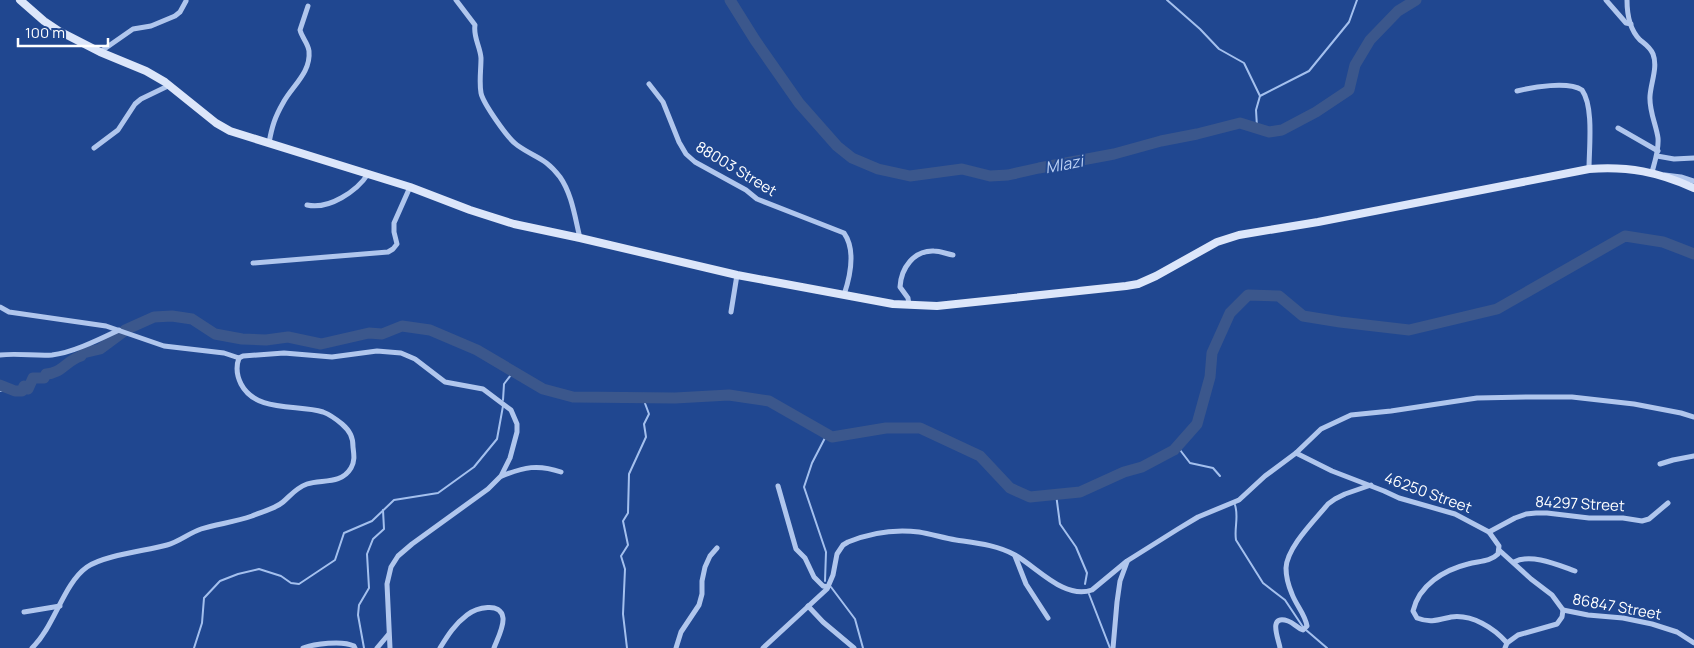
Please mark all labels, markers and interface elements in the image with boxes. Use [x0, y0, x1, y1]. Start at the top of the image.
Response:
scale bar [18, 15, 108, 47]
text: 100 m [25, 22, 65, 43]
street label: 88003 Street [692, 136, 781, 201]
water label: Mlazi [1043, 149, 1087, 178]
street label: 46250 Street [1382, 467, 1475, 518]
street label: 84297 Street [1535, 491, 1625, 516]
street label: 86847 Street [1571, 588, 1663, 625]

